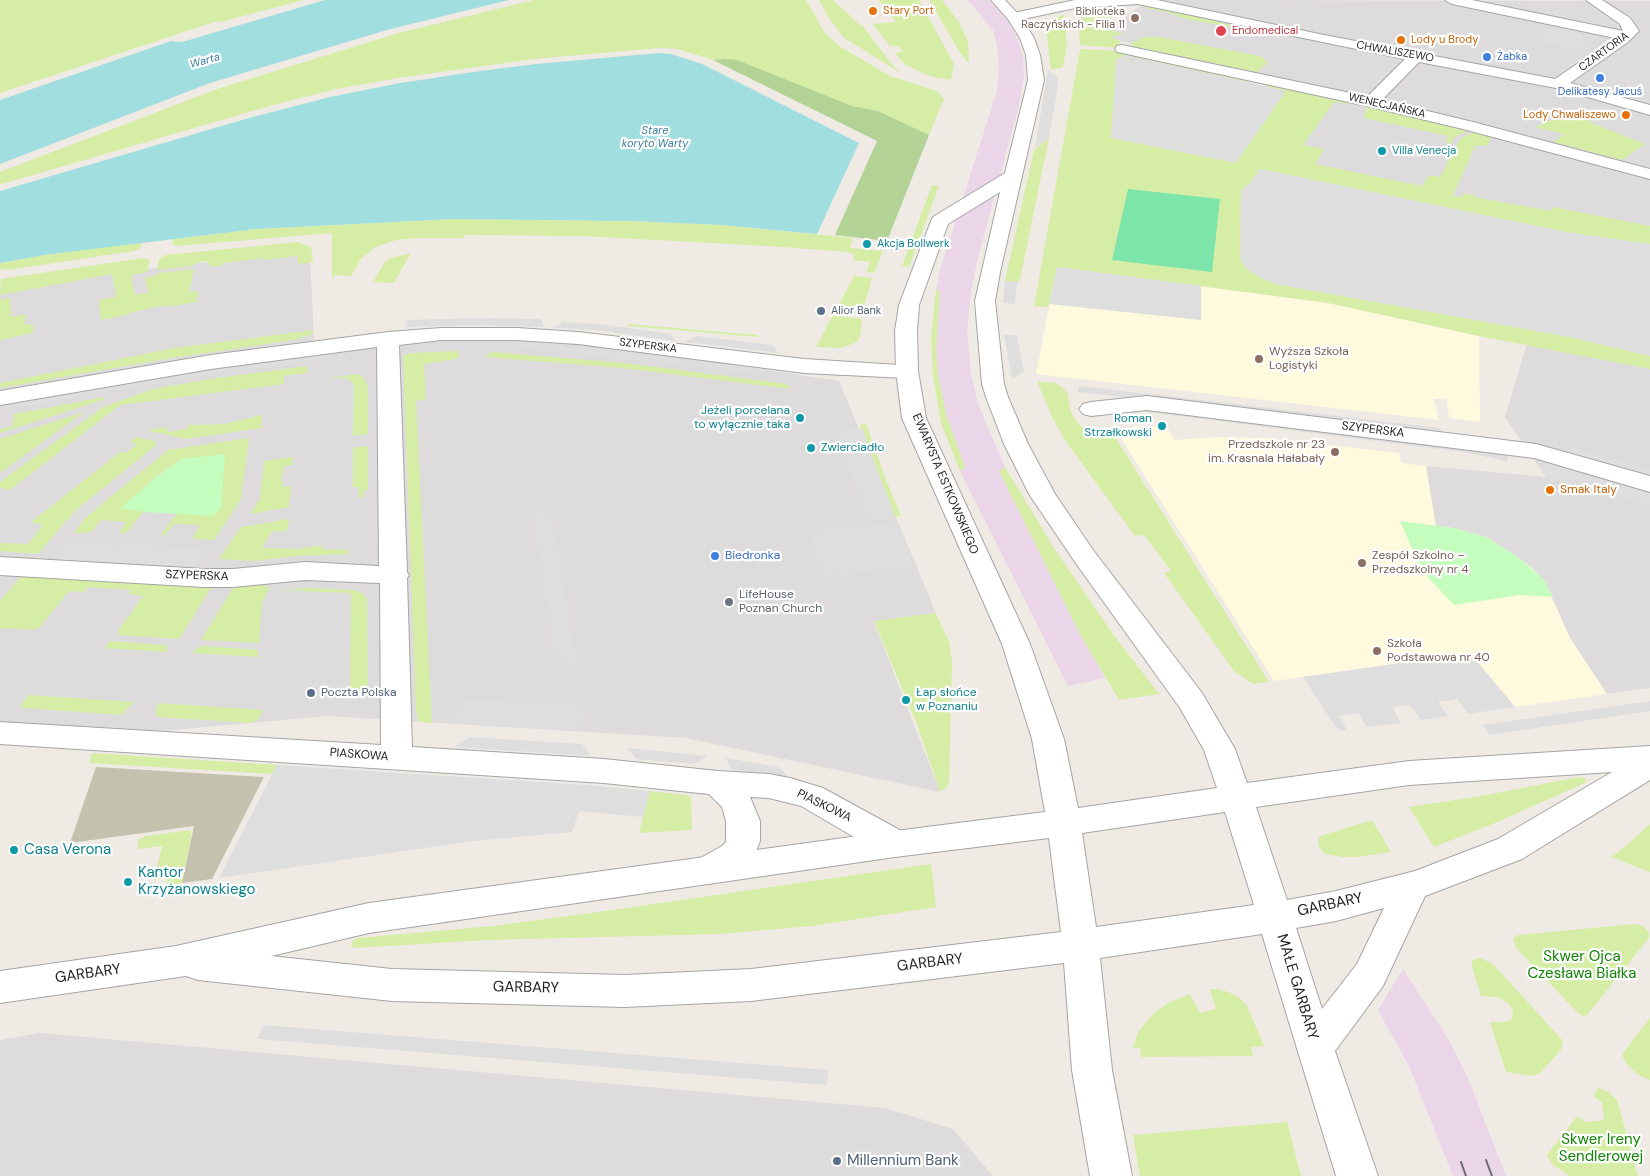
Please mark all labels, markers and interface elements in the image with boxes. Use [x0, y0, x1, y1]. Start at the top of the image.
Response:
place label: Stary Port [883, 4, 934, 18]
marker: Stary Port [867, 5, 879, 17]
place label: Biblioteka Raczyńskich - Filia 11 [1021, 5, 1125, 31]
marker: Biblioteka Raczyńskich - Filia 11 [1129, 12, 1141, 24]
marker: Endomedical [1214, 24, 1228, 38]
place label: Endomedical [1232, 24, 1298, 38]
street label: CZARTORIA [1577, 30, 1631, 74]
place label: Lody u Brody [1411, 33, 1478, 47]
marker: Lody u Brody [1395, 34, 1407, 46]
street label: CHWALISZEWO [1355, 39, 1435, 65]
water label: Warta [188, 50, 222, 72]
place label: Żabka [1497, 50, 1527, 64]
marker: Żabka [1481, 51, 1493, 63]
marker: Delikatesy Jacuś [1594, 72, 1606, 84]
place label: Delikatesy Jacuś [1558, 85, 1642, 99]
street label: WENECJAŃSKA [1347, 91, 1427, 121]
place label: Lody Chwaliszewo [1523, 108, 1616, 122]
marker: Lody Chwaliszewo [1620, 109, 1632, 121]
water label: Stare koryto Warty [622, 124, 688, 150]
place label: Villa Venecja [1392, 144, 1456, 158]
marker: Villa Venecja [1376, 145, 1388, 157]
place label: Akcja Bollwerk [877, 237, 949, 251]
marker: Akcja Bollwerk [861, 238, 873, 250]
place label: Alior Bank [831, 304, 881, 318]
marker: Alior Bank [815, 305, 827, 317]
street label: SZYPERSKA [618, 336, 678, 356]
place label: Wyższa Szkoła Logistyki [1269, 345, 1349, 373]
marker: Wyższa Szkoła Logistyki [1253, 353, 1265, 365]
place label: Jeżeli porcelana to wyłącznie taka [694, 404, 790, 432]
street label: EWARYSTA ESTKOWSKIEGO [909, 411, 981, 557]
marker: Jeżeli porcelana to wyłącznie taka [794, 412, 806, 424]
place label: Roman Strzałkowski [1084, 412, 1152, 440]
street label: SZYPERSKA [1341, 419, 1405, 441]
marker: Roman Strzałkowski [1156, 420, 1168, 432]
place label: Przedszkole nr 23 im. Krasnala Hałabały [1208, 438, 1325, 466]
place label: Zwierciadło [821, 441, 884, 455]
marker: Zwierciadło [805, 442, 817, 454]
marker: Przedszkole nr 23 im. Krasnala Hałabały [1329, 446, 1341, 458]
place label: Smak Italy [1560, 483, 1617, 497]
marker: Smak Italy [1544, 484, 1556, 496]
place label: Biedronka [725, 549, 780, 563]
place label: Zespół Szkolno – Przedszkolny nr 4 [1372, 549, 1469, 577]
marker: Biedronka [709, 550, 721, 562]
marker: Zespół Szkolno – Przedszkolny nr 4 [1356, 557, 1368, 569]
street label: SZYPERSKA [165, 568, 229, 584]
place label: LifeHouse Poznan Church [739, 588, 822, 616]
marker: LifeHouse Poznan Church [723, 596, 735, 608]
place label: Szkoła Podstawowa nr 40 [1387, 637, 1490, 665]
marker: Szkoła Podstawowa nr 40 [1371, 645, 1383, 657]
place label: Poczta Polska [321, 686, 396, 700]
place label: Łap słońce w Poznaniu [916, 686, 978, 714]
marker: Poczta Polska [305, 687, 317, 699]
marker: Łap słońce w Poznaniu [900, 694, 912, 706]
street label: PIASKOWA [329, 746, 389, 764]
street label: PIASKOWA [794, 787, 854, 825]
place label: Casa Verona [24, 841, 111, 859]
marker: Casa Verona [8, 844, 20, 856]
place label: Kantor Krzyżanowskiego [138, 864, 255, 899]
marker: Kantor Krzyżanowskiego [122, 876, 134, 888]
street label: GARBARY [1296, 889, 1364, 921]
street label: MAŁE GARBARY [1272, 932, 1322, 1042]
park label: Skwer Ojca Czesława Białka [1527, 948, 1637, 983]
street label: GARBARY [896, 950, 964, 976]
street label: GARBARY [54, 960, 122, 988]
street label: GARBARY [493, 978, 559, 998]
park label: Skwer Ireny Sendlerowej [1559, 1131, 1643, 1166]
place label: Millennium Bank [847, 1152, 959, 1170]
marker: Millennium Bank [831, 1155, 843, 1167]

